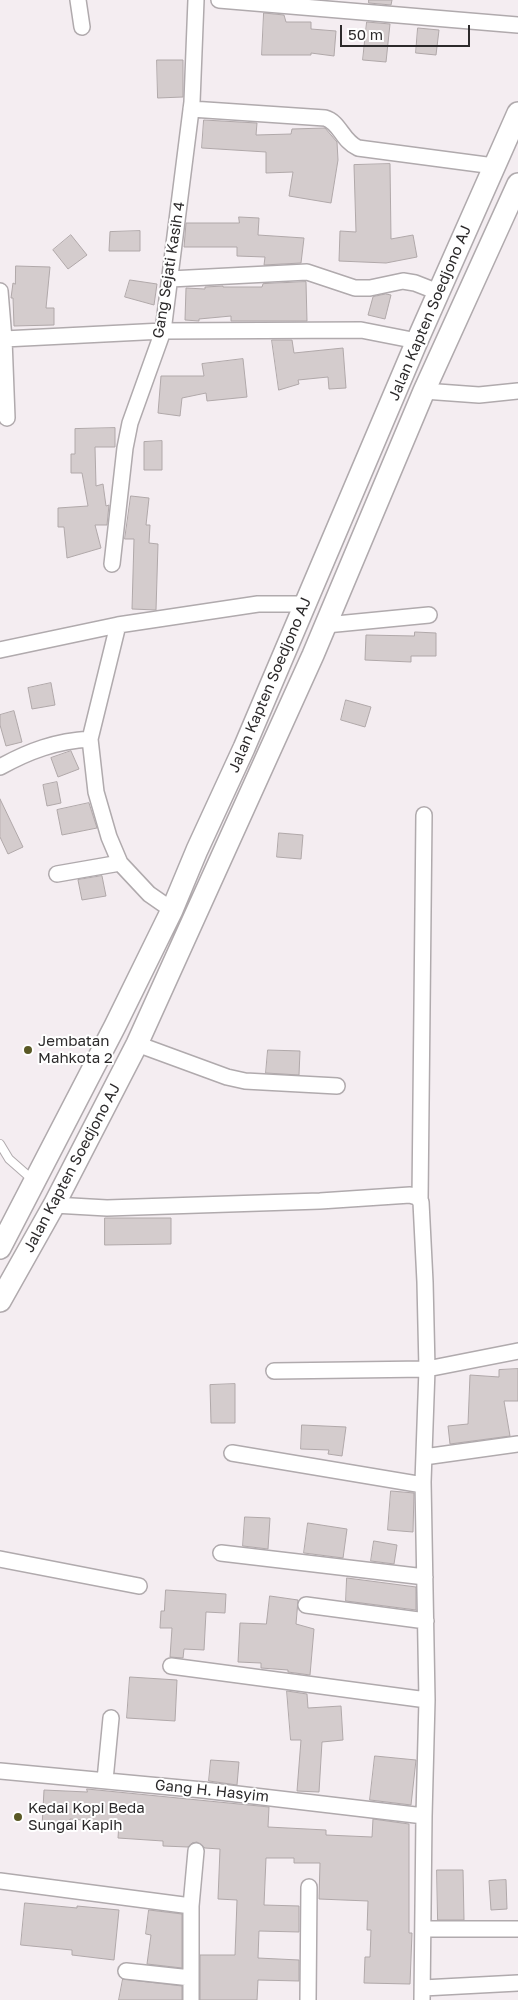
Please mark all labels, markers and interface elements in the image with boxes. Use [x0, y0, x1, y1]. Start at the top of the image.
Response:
scale bar [343, 15, 473, 47]
text: 50 m [348, 25, 383, 43]
street label: Gang Sejati Kasih 4 [149, 200, 189, 340]
street label: Jalan Kapten Soedjono AJ [385, 223, 475, 403]
street label: Jalan Kapten Soedjono AJ [225, 595, 315, 775]
place label: Jembatan Mahkota 2 [38, 1032, 113, 1067]
marker: Jembatan Mahkota 2 [22, 1044, 34, 1056]
street label: Jalan Kapten Soedjono AJ [20, 1080, 124, 1256]
street label: Gang H. Hasyim [154, 1776, 270, 1806]
place label: Kedai Kopi Beda Sungai Kapih [28, 1799, 145, 1834]
marker: Kedai Kopi Beda Sungai Kapih [12, 1811, 24, 1823]

